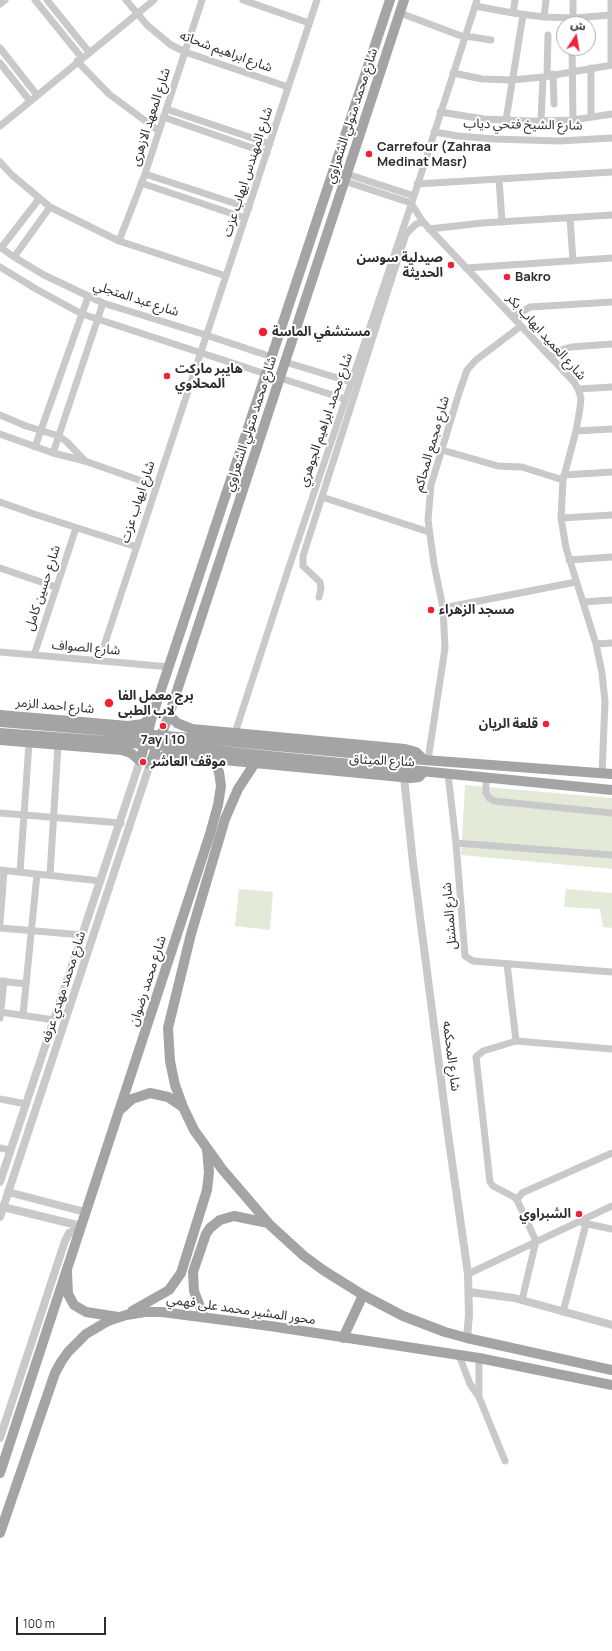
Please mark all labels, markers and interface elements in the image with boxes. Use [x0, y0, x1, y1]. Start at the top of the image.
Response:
north arrow [556, 16, 596, 56]
text: ش [569, 16, 587, 34]
street label: شارع ابراهيم شحاته [178, 28, 274, 76]
street label: شارع محمد متولي الشعراوي [323, 46, 381, 186]
street label: شارع المعهد الازهرى [128, 66, 174, 168]
street label: شارع المهندس ايهاب عزت [220, 105, 276, 239]
street label: شارع الشيخ فتحي دياب [463, 116, 583, 134]
place label: Carrefour (Zahraa Medinat Masr) [377, 139, 491, 170]
marker: Carrefour (Zahraa Medinat Masr) [364, 149, 374, 159]
place label: صيدلية سوسن الحديثة [357, 250, 443, 281]
marker: صيدلية سوسن الحديثة [446, 260, 456, 270]
place label: Bakro [515, 269, 551, 285]
marker: Bakro [502, 272, 512, 282]
street label: شارع عبد المتجلي [91, 278, 181, 320]
street label: شارع العميد ايهاب بكر [503, 290, 589, 384]
place label: مستشفي الماسة [272, 324, 370, 340]
marker: مستشفي الماسة [257, 326, 269, 338]
street label: شارع محمد ابراهيم الجوهري [296, 351, 356, 489]
street label: شارع محمد متولي الشعراوي [222, 354, 280, 494]
place label: هايبر ماركت المحلاوي [175, 361, 243, 392]
marker: هايبر ماركت المحلاوي [162, 371, 172, 381]
street label: شارع مجمع المحاكم [411, 394, 453, 494]
street label: شارع ايهاب عزت [117, 459, 159, 545]
street label: شارع حسين كامل [22, 543, 64, 633]
place label: مسجد الزهراء [439, 602, 515, 618]
marker: مسجد الزهراء [426, 605, 436, 615]
street label: شارع الصواف [51, 637, 121, 659]
place label: برج معمل الفا لاب الطبى [118, 688, 194, 719]
street label: شارع احمد الزمر [15, 695, 95, 717]
marker: برج معمل الفا لاب الطبى [103, 697, 115, 709]
place label: قلعة الريان [479, 716, 538, 732]
marker: قلعة الريان [541, 719, 551, 729]
marker: 7ay l 10 [158, 721, 168, 731]
place label: 7ay l 10 [141, 732, 185, 748]
street label: شارع الميثاق [349, 751, 415, 771]
place label: موقف العاشر [151, 754, 226, 770]
marker: موقف العاشر [138, 757, 148, 767]
street label: شارع المشتل [439, 882, 461, 950]
street label: شارع محمد مهدي عرفه [39, 929, 89, 1045]
street label: شارع محمد رضوان [126, 934, 170, 1028]
street label: شارع المحكمه [439, 1020, 463, 1092]
place label: الشبراوي [519, 1206, 571, 1222]
marker: الشبراوي [574, 1209, 584, 1219]
street label: محور المشير محمد على فهمي [165, 1292, 317, 1328]
scale bar [18, 1609, 108, 1635]
text: 100 m [23, 1615, 55, 1632]

